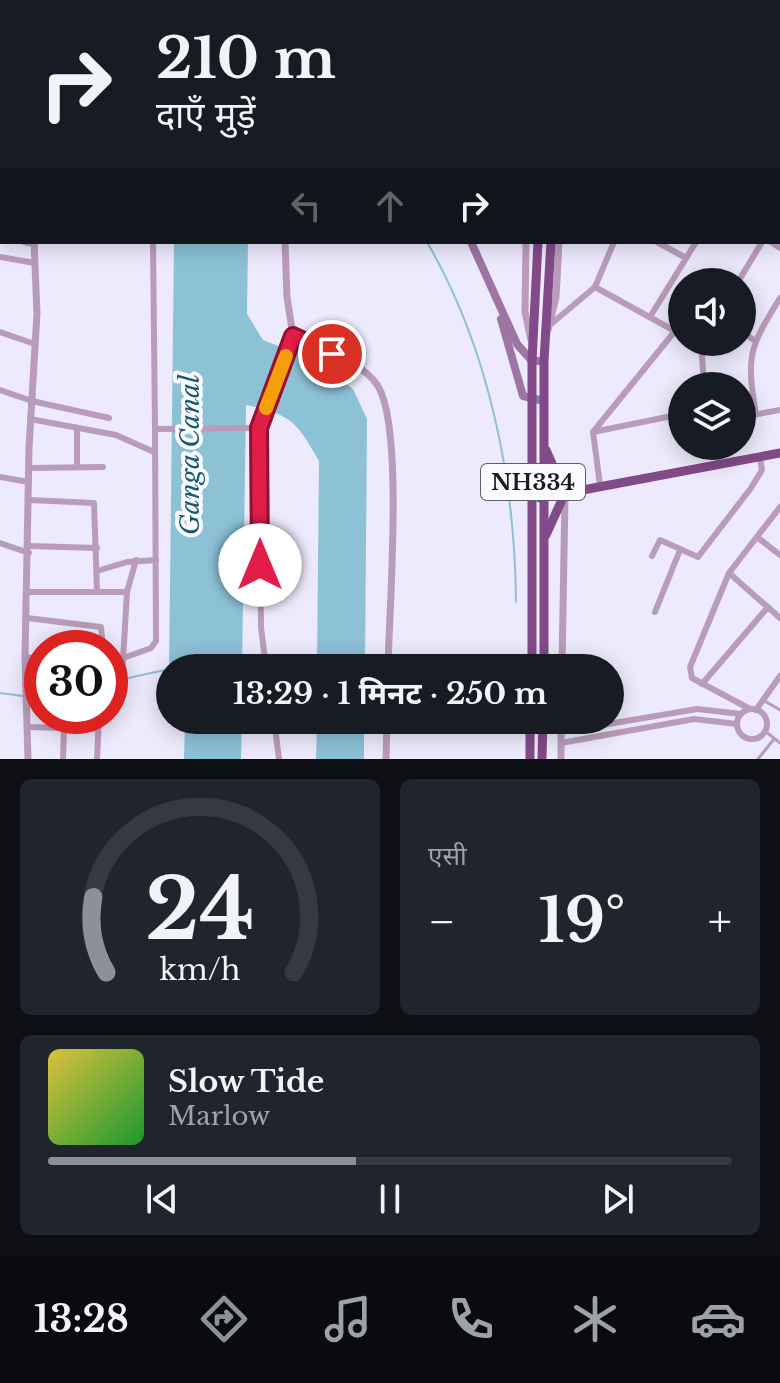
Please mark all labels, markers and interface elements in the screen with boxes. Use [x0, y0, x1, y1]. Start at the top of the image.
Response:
text: 210 m [156, 24, 336, 93]
icon: right [24, 32, 128, 136]
text: दाएँ मुड़ें [156, 93, 255, 138]
icon: left [284, 184, 328, 228]
icon: ahead [368, 184, 412, 228]
icon: right [452, 184, 496, 228]
map controls [668, 268, 756, 460]
button: sound [668, 268, 756, 356]
pin [298, 320, 366, 388]
icon: arrive [310, 332, 354, 376]
button: layers [668, 372, 756, 460]
water label: Ganga Canal [174, 374, 206, 535]
road number: NH334 [481, 464, 585, 500]
position arrow [218, 523, 302, 607]
speed limit sign: 30 [24, 630, 128, 734]
text: 13:29 · 1 मिनट · 250 m [233, 675, 547, 712]
text: एसी [428, 840, 467, 872]
text: 24 [145, 858, 255, 961]
text: 19° [539, 884, 625, 958]
text: − [428, 894, 456, 949]
text: + [708, 894, 732, 949]
text: km/h [159, 952, 241, 988]
text: Slow Tide [168, 1063, 324, 1100]
text: Marlow [168, 1100, 270, 1132]
icon: previous [140, 1177, 184, 1221]
icon: pause [368, 1177, 412, 1221]
icon: next [596, 1177, 640, 1221]
icon: directions [196, 1291, 252, 1347]
icon: music [320, 1291, 376, 1347]
icon: phone [443, 1291, 499, 1347]
icon: climate [567, 1291, 623, 1347]
icon: car [690, 1291, 746, 1347]
text: 13:28 [34, 1297, 129, 1342]

